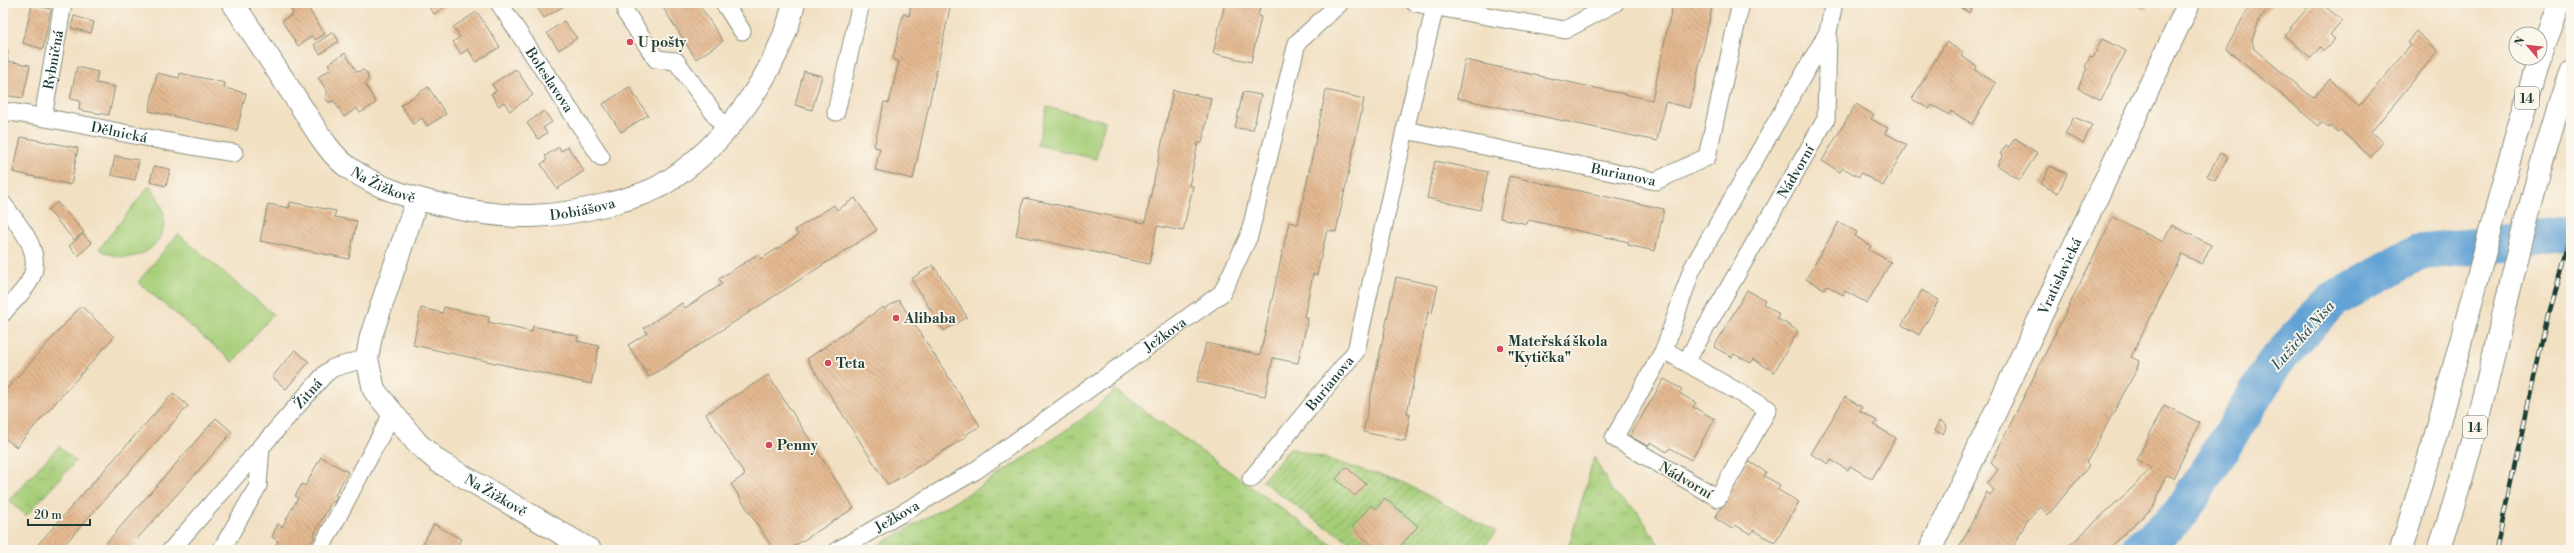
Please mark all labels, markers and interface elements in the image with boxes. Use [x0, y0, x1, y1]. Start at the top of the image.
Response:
north arrow [2508, 26, 2548, 66]
street label: Rybničná [40, 28, 68, 91]
place label: U pošty [638, 34, 687, 52]
text: N [2512, 34, 2528, 49]
marker: U pošty [625, 37, 635, 47]
street label: Boleslavova [520, 43, 578, 117]
road number: 14 [2515, 87, 2539, 109]
street label: Dělnická [89, 119, 150, 148]
street label: Nádvorní [1774, 141, 1820, 202]
street label: Burianova [1588, 160, 1658, 191]
street label: Na Žižkově [347, 164, 418, 208]
street label: Dobiášova [549, 194, 618, 225]
street label: Vratislavická [2034, 235, 2087, 319]
water label: Lužická Nisa [2267, 297, 2340, 374]
place label: Alibaba [903, 310, 956, 328]
marker: Alibaba [891, 313, 901, 323]
street label: Ježkova [1140, 313, 1191, 357]
place label: Mateřská škola "Kytička" [1508, 333, 1608, 367]
marker: Mateřská škola "Kytička" [1495, 344, 1505, 354]
street label: Burianova [1302, 352, 1359, 416]
place label: Teta [836, 355, 866, 373]
marker: Teta [823, 358, 833, 368]
street label: Žitná [289, 375, 327, 413]
road number: 14 [2463, 416, 2487, 438]
place label: Penny [777, 437, 819, 455]
marker: Penny [764, 440, 774, 450]
street label: Nádvorní [1655, 458, 1717, 504]
street label: Na Žižkově [461, 471, 530, 521]
street label: Ježkova [871, 497, 924, 537]
scale bar [28, 501, 90, 527]
text: 20 m [34, 508, 62, 523]

